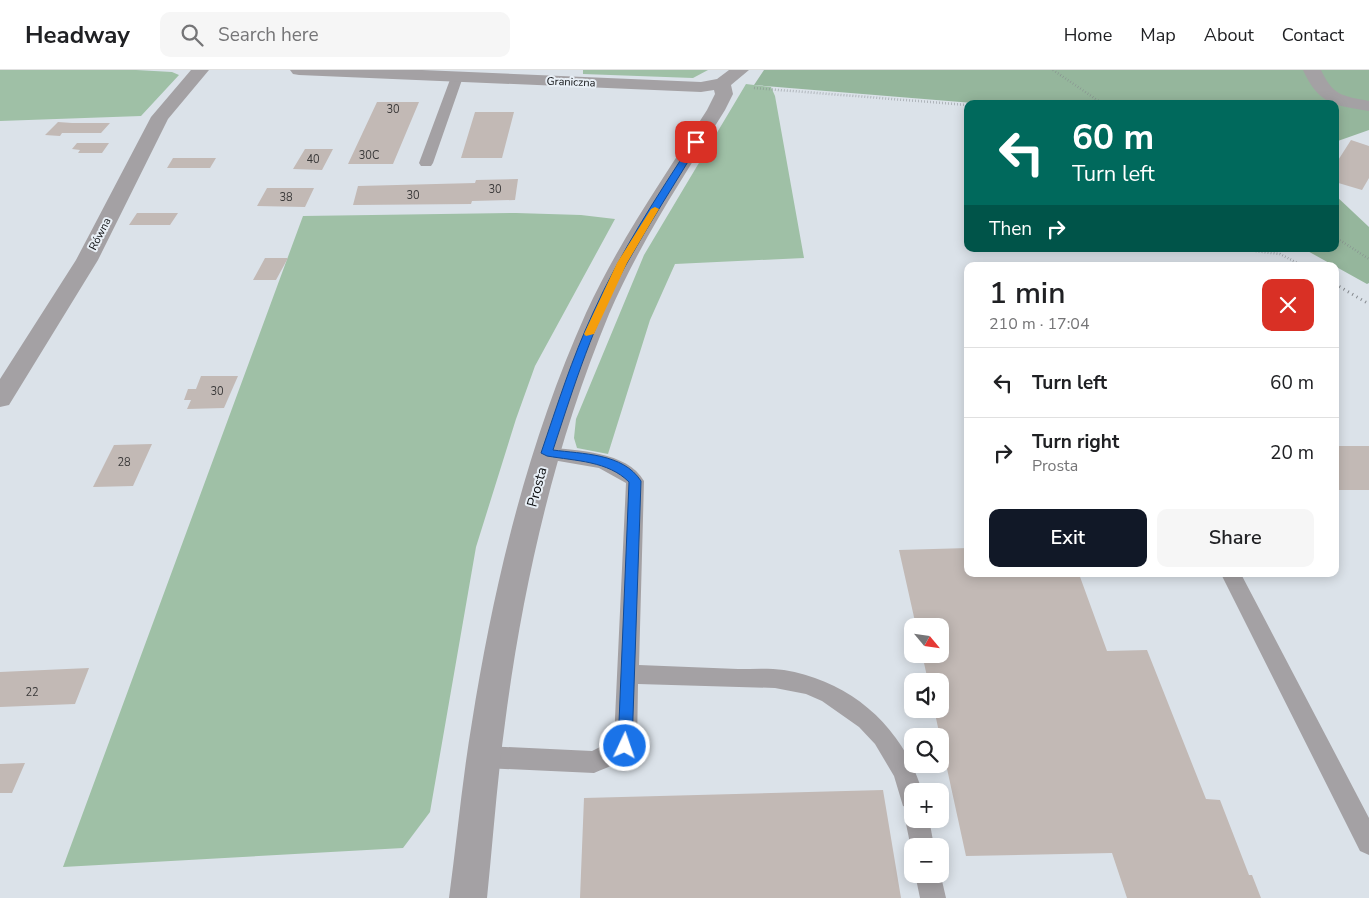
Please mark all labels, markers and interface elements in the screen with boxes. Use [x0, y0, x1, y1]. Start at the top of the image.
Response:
search box [160, 12, 510, 57]
text: Headway [25, 19, 130, 51]
icon: search [178, 21, 206, 49]
text: Search here [218, 22, 319, 48]
text: Home [1064, 23, 1112, 47]
text: Map [1140, 23, 1176, 47]
text: About [1204, 23, 1254, 47]
text: Contact [1282, 23, 1344, 47]
street label: Graniczna [546, 74, 596, 90]
house number: 30 [386, 102, 400, 117]
text: 60 m [1072, 114, 1154, 161]
icon: left [989, 120, 1054, 185]
pin [675, 121, 717, 163]
icon: arrive [682, 128, 710, 156]
house number: 30C [359, 148, 379, 163]
house number: 40 [306, 152, 320, 167]
text: Turn left [1072, 159, 1155, 189]
house number: 30 [488, 182, 502, 197]
house number: 30 [406, 188, 420, 203]
house number: 38 [279, 190, 293, 205]
street label: Równa [85, 215, 115, 253]
icon: right [1042, 215, 1070, 243]
text: Then [989, 216, 1032, 242]
text: 1 min [989, 273, 1065, 314]
button: close [1262, 279, 1314, 331]
text: 210 m · 17:04 [989, 313, 1090, 335]
icon: left [989, 369, 1017, 397]
text: Turn left [1032, 370, 1107, 396]
text: 60 m [1270, 370, 1314, 396]
house number: 30 [210, 384, 224, 399]
text: Turn right [1032, 429, 1119, 455]
icon: right [989, 439, 1017, 467]
text: 20 m [1270, 440, 1314, 466]
house number: 28 [117, 455, 131, 470]
text: Prosta [1032, 455, 1078, 477]
street label: Prosta [523, 465, 551, 509]
button: Exit [989, 509, 1147, 567]
button: Share [1157, 509, 1314, 567]
north arrow [904, 618, 949, 662]
map controls [904, 618, 949, 883]
button: sound [904, 673, 949, 718]
house number: 22 [25, 685, 39, 700]
position arrow [598, 719, 650, 771]
button: search [904, 728, 949, 773]
button: + [904, 783, 949, 828]
button: − [904, 838, 949, 883]

